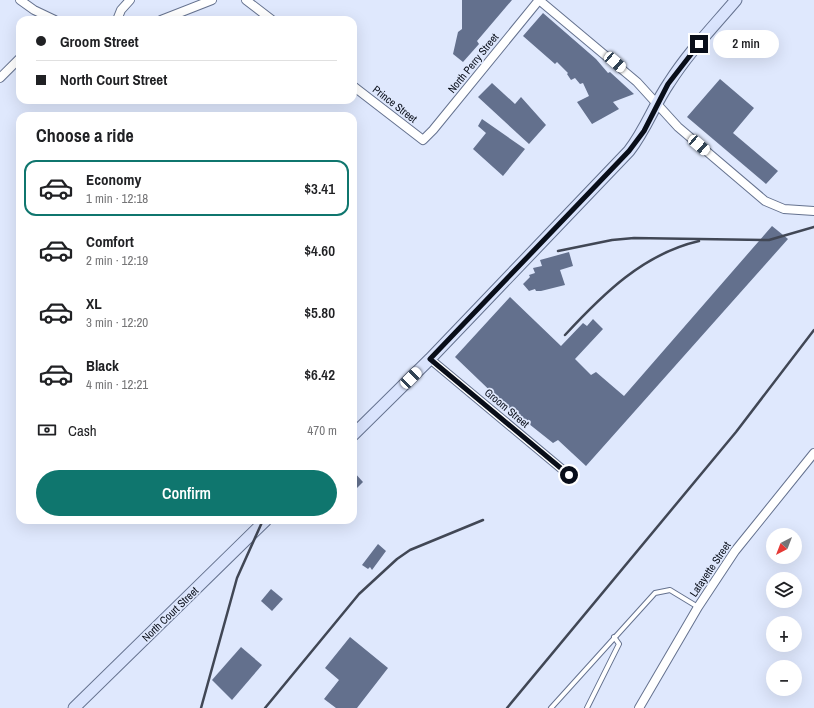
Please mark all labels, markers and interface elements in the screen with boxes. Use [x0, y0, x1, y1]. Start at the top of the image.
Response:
street label: North Perry Street [445, 30, 502, 96]
callout: 2 min [713, 30, 779, 58]
text: Groom Street [60, 31, 139, 52]
route end [690, 35, 708, 53]
text: 2 min [732, 35, 760, 52]
car [602, 50, 628, 74]
text: North Court Street [60, 69, 167, 90]
street label: Prince Street [370, 82, 420, 126]
text: Choose a ride [36, 123, 134, 148]
car [686, 133, 712, 157]
text: Economy [86, 169, 141, 190]
icon: car [38, 170, 74, 206]
text: $3.41 [304, 178, 335, 199]
text: 1 min · 12:18 [86, 190, 148, 207]
text: Comfort [86, 231, 134, 252]
icon: car [38, 232, 74, 268]
text: $4.60 [304, 240, 335, 261]
text: 2 min · 12:19 [86, 252, 148, 269]
text: XL [86, 293, 102, 314]
icon: car [38, 294, 74, 330]
text: $5.80 [304, 302, 335, 323]
text: 3 min · 12:20 [86, 314, 148, 331]
text: Black [86, 355, 119, 376]
icon: car [38, 356, 74, 392]
text: $6.42 [304, 364, 335, 385]
car [398, 365, 424, 391]
text: 4 min · 12:21 [86, 376, 148, 393]
street label: Groom Street [482, 385, 533, 431]
icon: cash [36, 419, 58, 441]
text: Cash [68, 420, 97, 441]
text: 470 m [307, 422, 337, 439]
route start [560, 466, 578, 484]
button: Confirm [36, 470, 337, 516]
north arrow [766, 528, 802, 564]
map controls [766, 528, 802, 696]
street label: Lafayette Street [686, 538, 734, 599]
button: layers [766, 572, 802, 608]
street label: North Court Street [139, 583, 202, 644]
button: + [766, 616, 802, 652]
button: − [766, 660, 802, 696]

